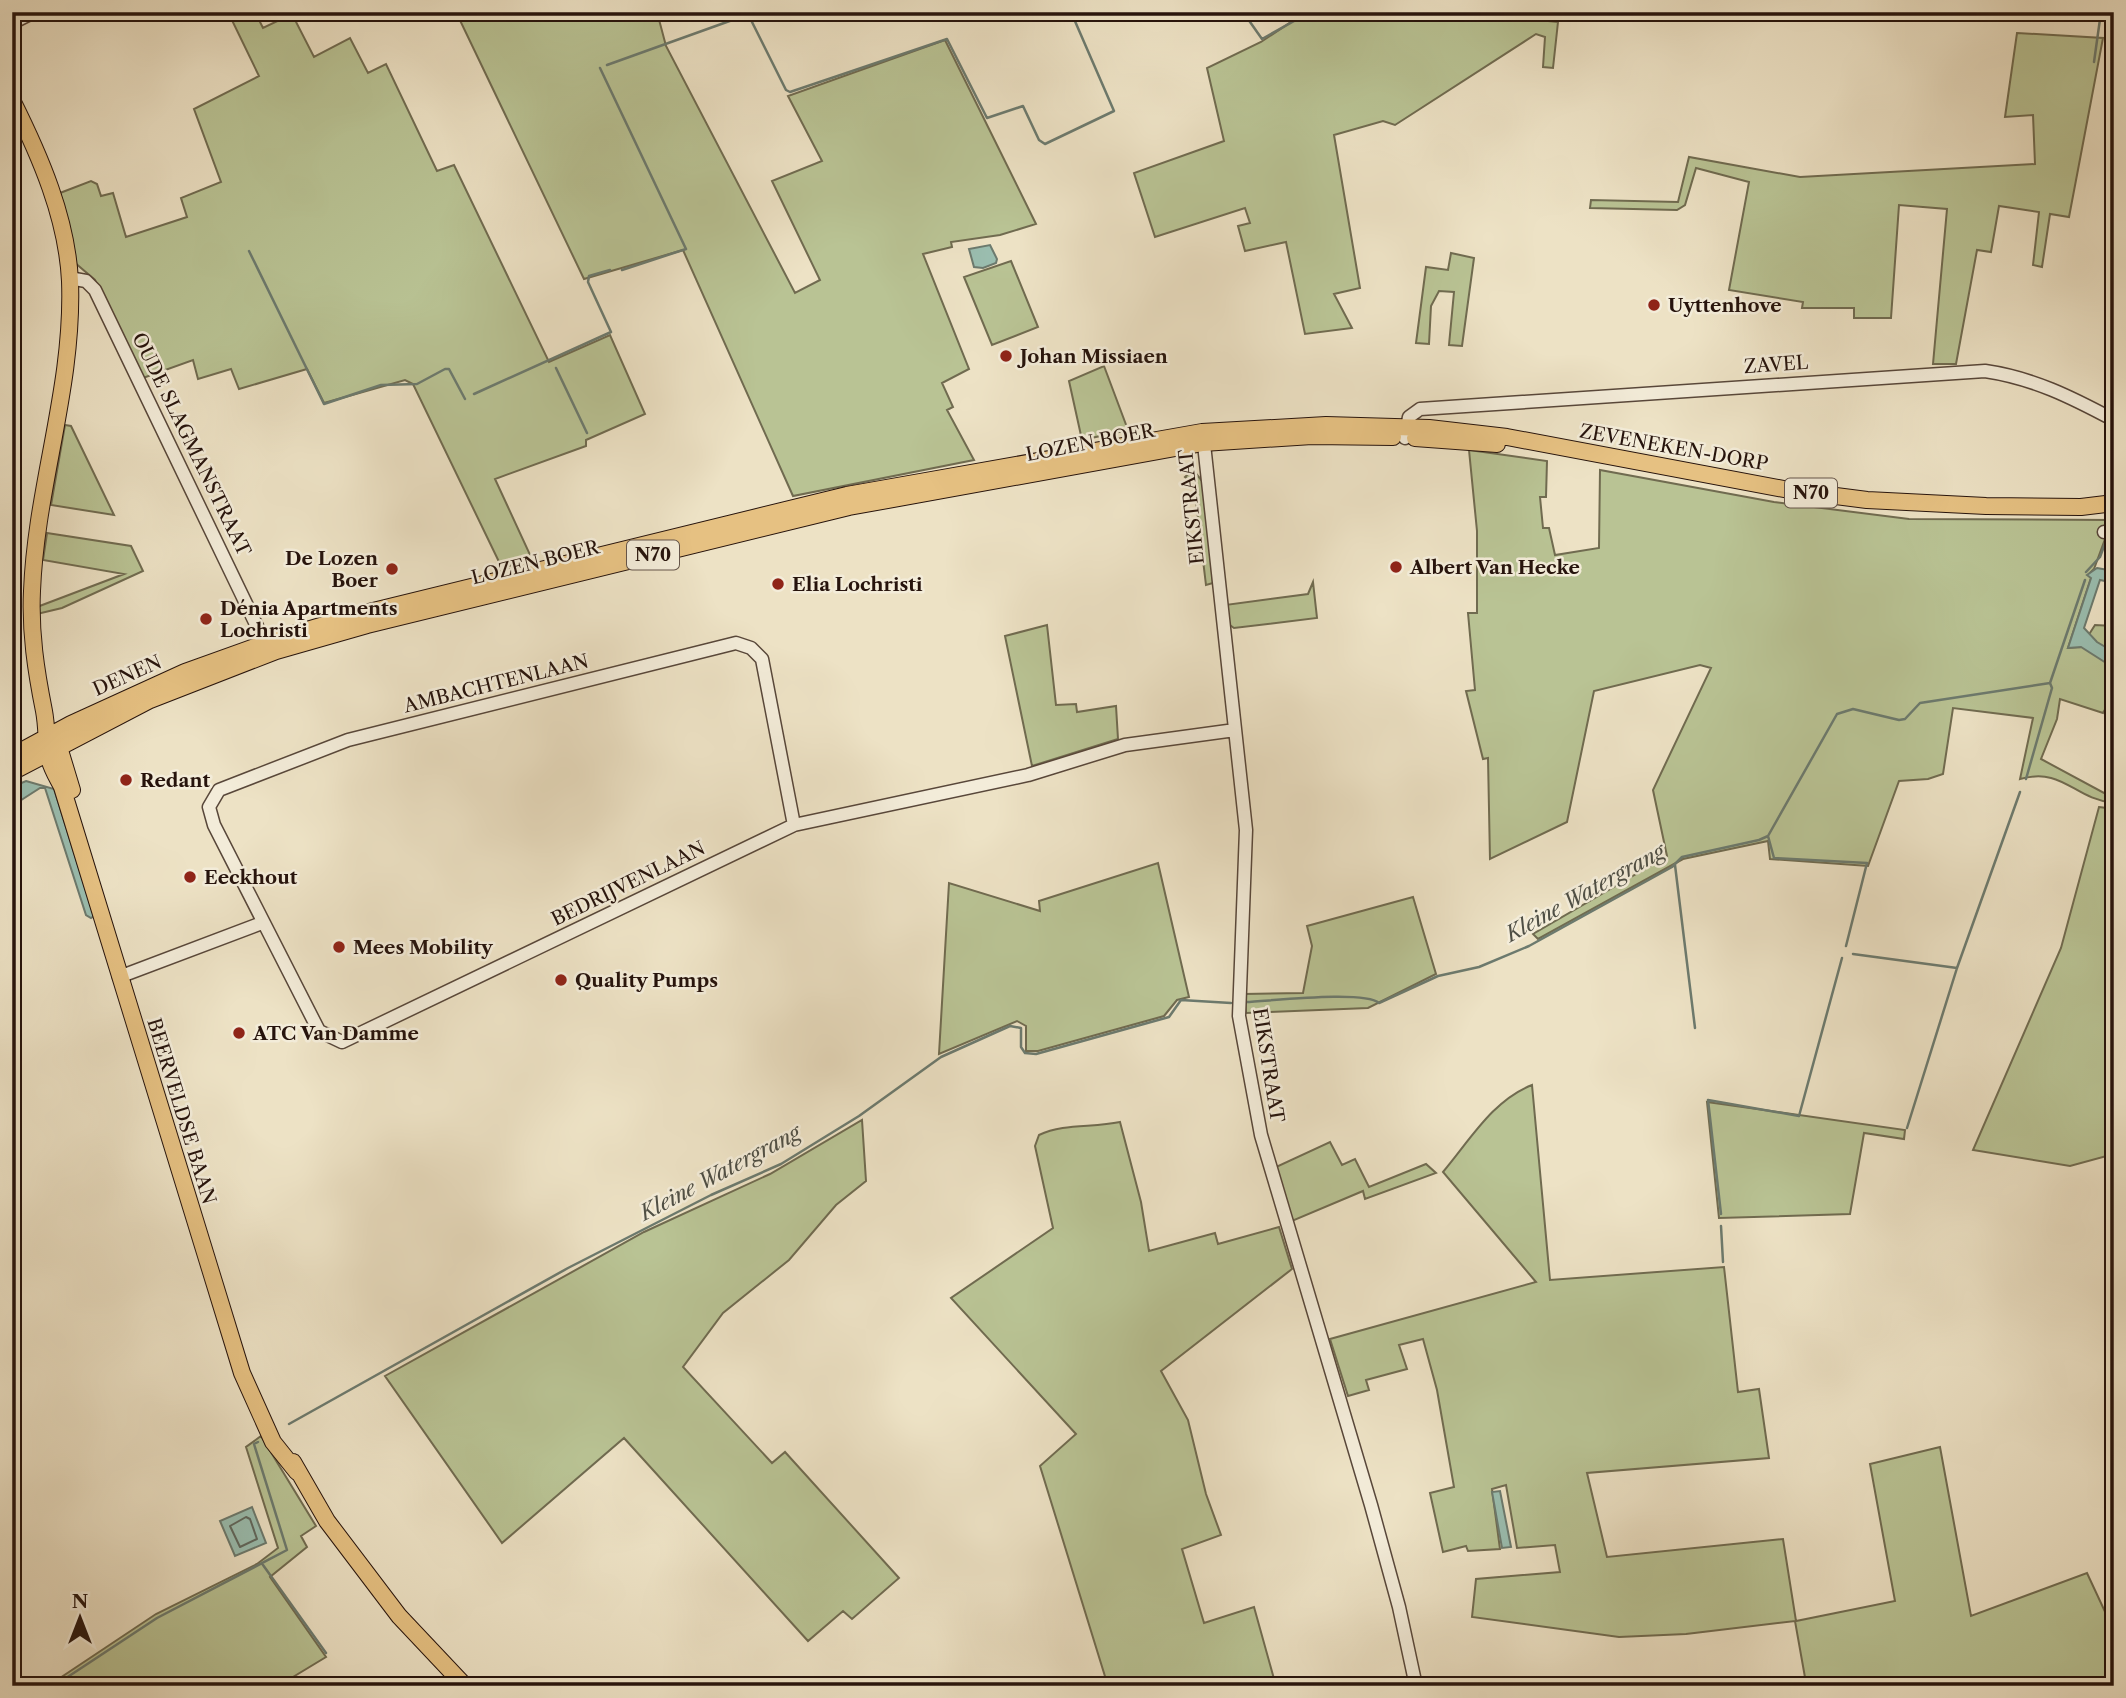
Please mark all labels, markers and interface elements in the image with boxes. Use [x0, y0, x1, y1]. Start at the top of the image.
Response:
place label: Uyttenhove [1668, 294, 1782, 317]
marker: Uyttenhove [1646, 297, 1662, 313]
street label: OUDE SLAGMANSTRAAT [127, 329, 256, 560]
place label: Johan Missiaen [1017, 345, 1168, 368]
marker: Johan Missiaen [998, 348, 1014, 364]
street label: ZAVEL [1743, 351, 1810, 378]
street label: LOZEN BOER [1024, 419, 1158, 466]
street label: ZEVENEKEN-DORP [1578, 420, 1770, 475]
street label: EIKSTRAAT [1174, 448, 1209, 566]
road number: N70 [1785, 478, 1837, 508]
street label: LOZEN BOER [469, 535, 602, 589]
road number: N70 [627, 540, 679, 570]
place label: De Lozen Boer [285, 547, 379, 592]
place label: Albert Van Hecke [1409, 556, 1580, 579]
marker: Albert Van Hecke [1388, 559, 1404, 575]
marker: De Lozen Boer [384, 561, 400, 577]
place label: Elia Lochristi [792, 573, 923, 596]
marker: Elia Lochristi [770, 576, 786, 592]
place label: Dénia Apartments Lochristi [220, 597, 398, 642]
marker: Dénia Apartments Lochristi [198, 611, 214, 627]
street label: AMBACHTENLAAN [400, 649, 591, 718]
street label: DENEN [89, 650, 165, 701]
place label: Redant [140, 769, 210, 792]
marker: Redant [118, 772, 134, 788]
street label: BEDRIJVENLAAN [548, 836, 709, 931]
water label: Kleine Watergrang [1499, 837, 1671, 948]
place label: Eeckhout [204, 866, 298, 889]
marker: Eeckhout [182, 869, 198, 885]
place label: Mees Mobility [353, 936, 494, 959]
marker: Mees Mobility [331, 939, 347, 955]
place label: Quality Pumps [575, 969, 718, 992]
marker: Quality Pumps [553, 972, 569, 988]
street label: EIKSTRAAT [1248, 1006, 1289, 1125]
street label: BEERVELDSE BAAN [142, 1015, 221, 1207]
place label: ATC Van Damme [252, 1022, 419, 1045]
marker: ATC Van Damme [231, 1025, 247, 1041]
water label: Kleine Watergrang [633, 1119, 806, 1226]
north arrow [46, 1582, 116, 1652]
text: N [72, 1590, 88, 1613]

